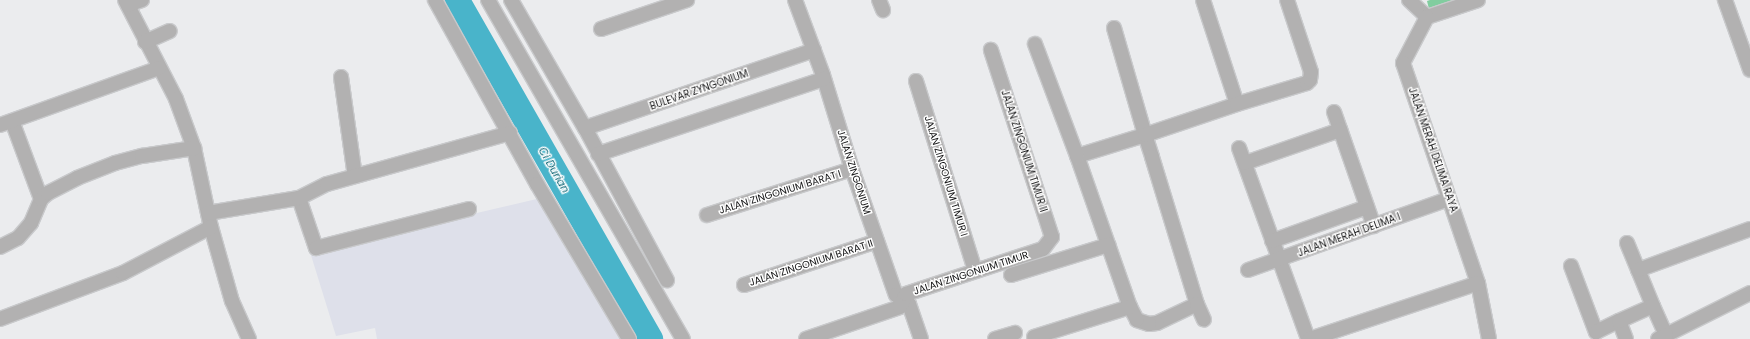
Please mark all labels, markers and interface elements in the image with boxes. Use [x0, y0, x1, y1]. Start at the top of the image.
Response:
street label: BULEVAR ZYNGONIUM [648, 68, 750, 112]
street label: JALAN MERAH DELIMA RAYA [1406, 86, 1460, 214]
street label: JALAN ZINGONIUM TIMUR II [999, 88, 1049, 214]
street label: JALAN ZINGONIUM TIMUR I [922, 114, 970, 238]
street label: JALAN ZINGONIUM [835, 128, 873, 216]
water label: Ci Durian [536, 145, 572, 195]
street label: JALAN ZINGONIUM BARAT I [717, 168, 843, 216]
street label: JALAN MERAH DELIMA I [1296, 211, 1402, 259]
street label: JALAN ZINGONIUM BARAT II [748, 237, 874, 289]
street label: JALAN ZINGONIUM TIMUR [912, 249, 1030, 297]

